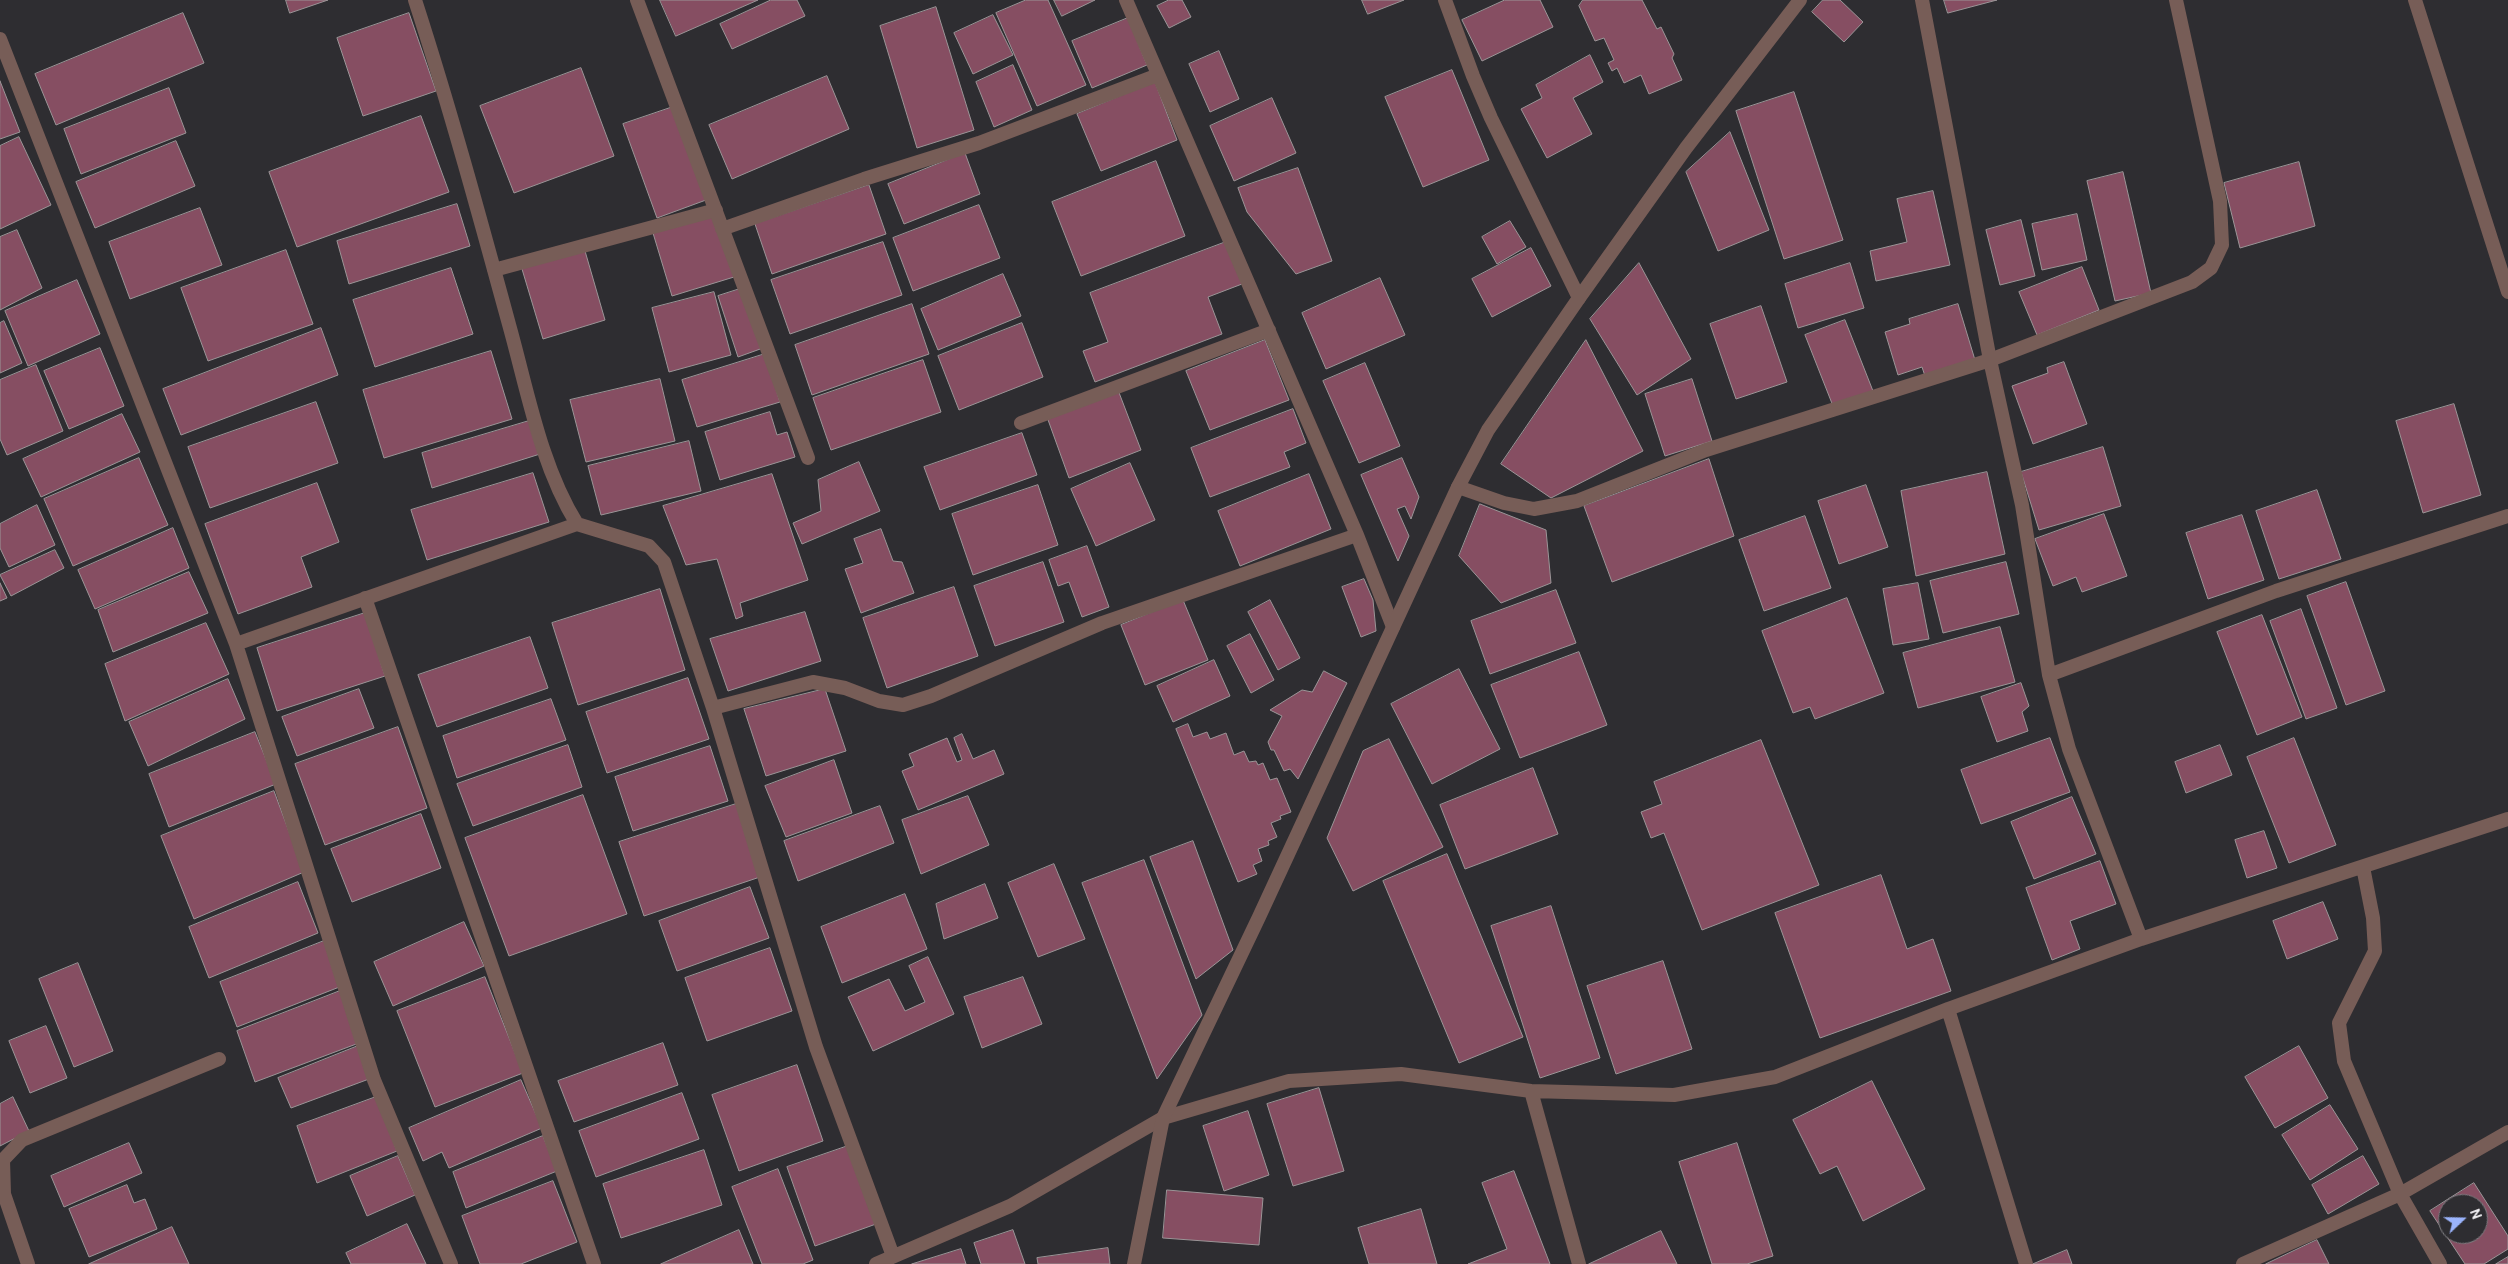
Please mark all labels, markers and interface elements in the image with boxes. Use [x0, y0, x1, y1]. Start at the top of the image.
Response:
north arrow [2438, 1194, 2488, 1244]
text: N [2466, 1206, 2486, 1222]

